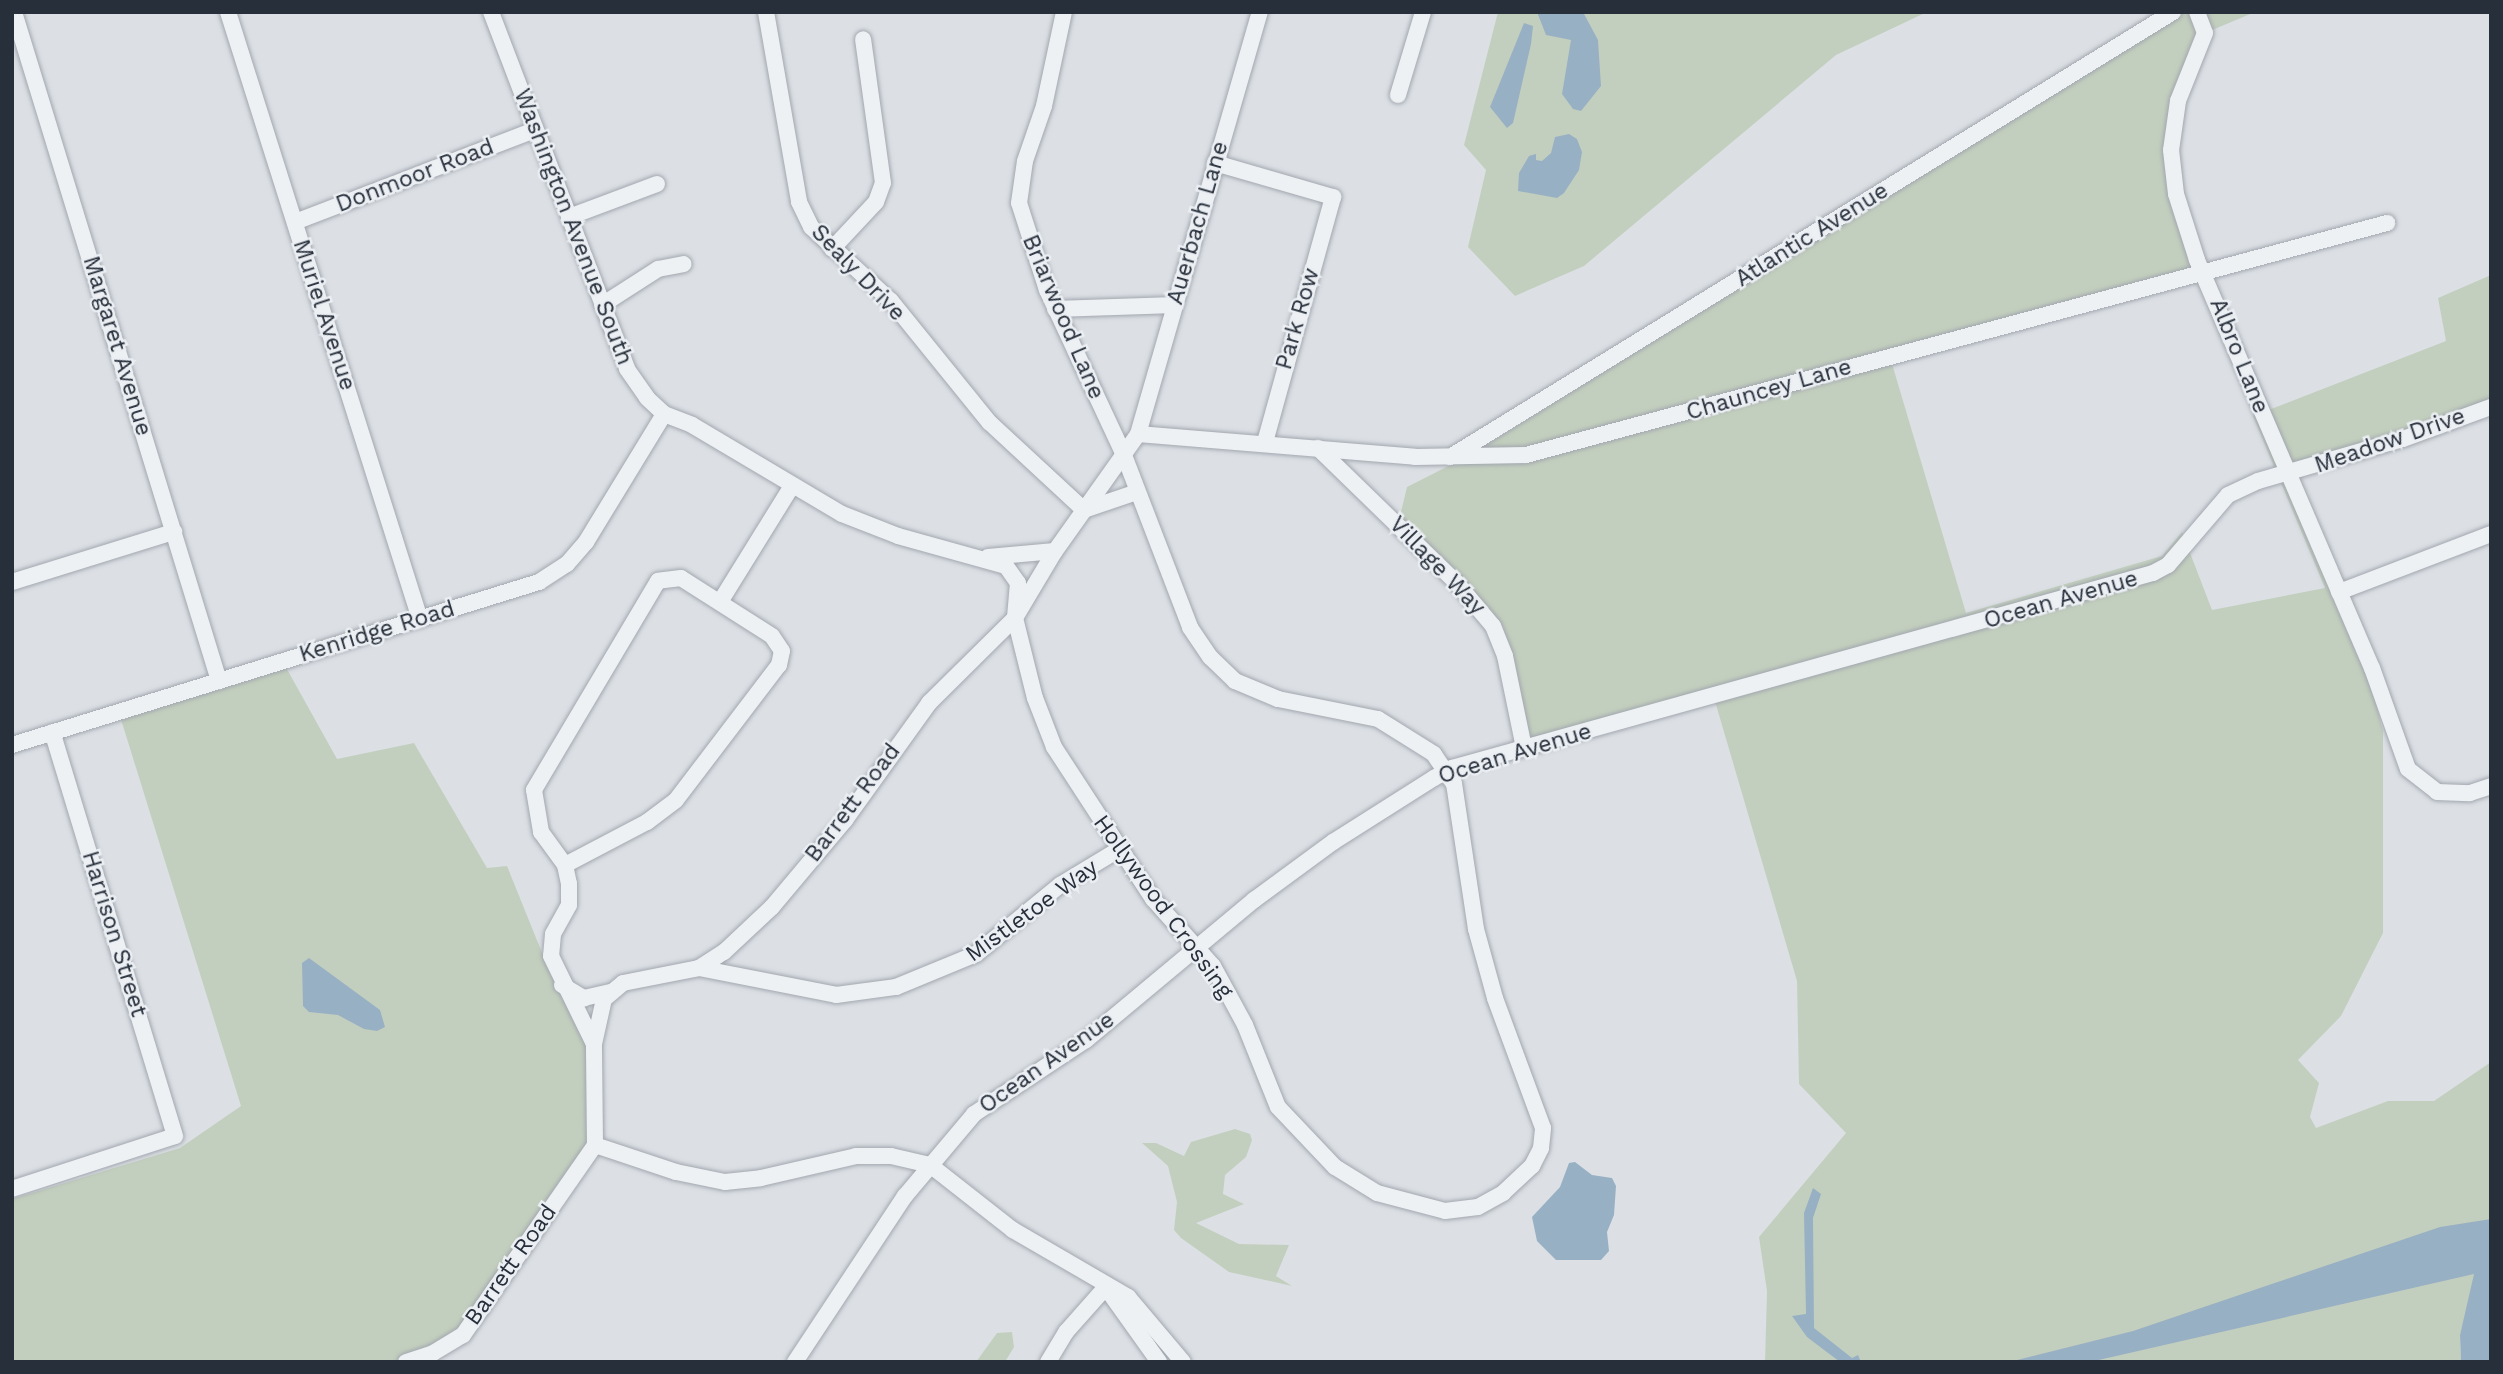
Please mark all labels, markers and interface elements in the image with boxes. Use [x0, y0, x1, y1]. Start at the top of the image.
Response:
street label: Washington Avenue South [507, 85, 639, 369]
street label: Donmoor Road [332, 133, 498, 219]
street label: Auerbach Lane [1162, 138, 1234, 308]
street label: Atlantic Avenue [1730, 177, 1894, 293]
street label: Sealy Drive [805, 219, 911, 327]
street label: Briarwood Lane [1016, 231, 1110, 403]
street label: Muriel Avenue [286, 235, 362, 395]
street label: Margaret Avenue [76, 252, 158, 440]
street label: Park Row [1270, 265, 1326, 373]
street label: Albro Lane [2203, 294, 2275, 418]
street label: Chauncey Lane [1683, 353, 1855, 427]
street label: Meadow Drive [2311, 402, 2469, 480]
street label: Village Way [1383, 511, 1491, 621]
street label: Ocean Avenue [1980, 565, 2142, 635]
street label: Kenridge Road [296, 595, 458, 669]
street label: Ocean Avenue [1435, 717, 1595, 791]
street label: Barrett Road [800, 738, 906, 868]
street label: Hollywood Crossing [1087, 810, 1239, 1004]
street label: Harrison Street [76, 848, 152, 1020]
street label: Mistletoe Way [960, 854, 1104, 968]
street label: Ocean Avenue [974, 1006, 1120, 1120]
street label: Barrett Road [459, 1199, 563, 1331]

